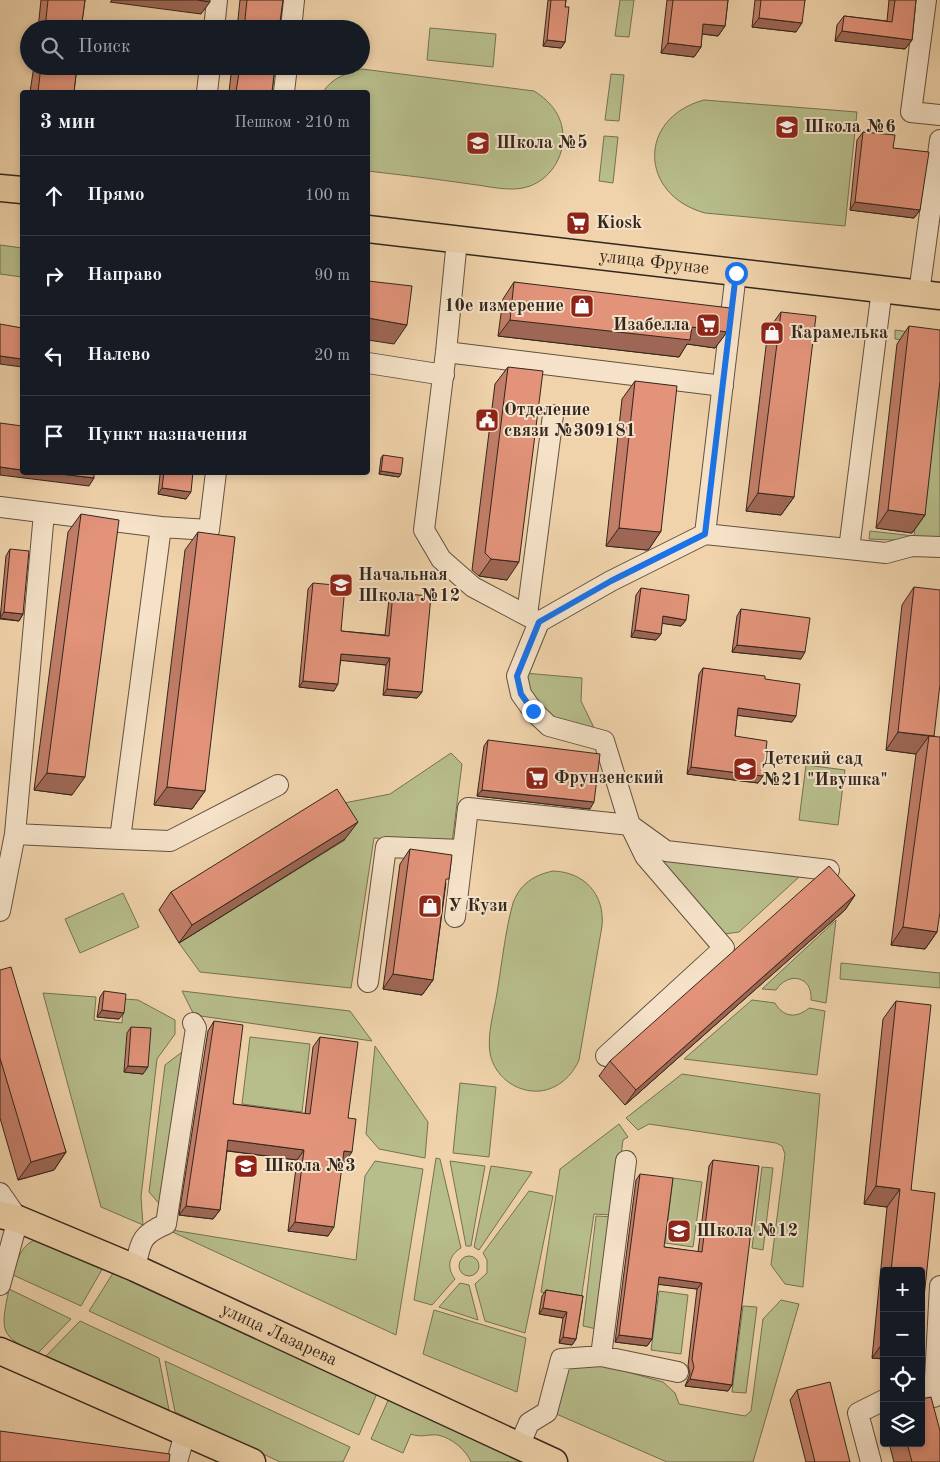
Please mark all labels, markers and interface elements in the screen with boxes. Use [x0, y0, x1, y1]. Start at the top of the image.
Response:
search box [20, 20, 370, 75]
icon: search [38, 34, 66, 62]
text: Поиск [78, 38, 130, 57]
text: 3 мин [40, 112, 95, 133]
school or university icon: Школа №6 [774, 114, 800, 140]
text: Пешком · 210 m [234, 115, 350, 131]
place label: Школа №6 [804, 118, 896, 136]
school or university icon: Школа №5 [465, 130, 491, 156]
place label: Школа №5 [496, 134, 588, 152]
icon: ahead [40, 182, 68, 210]
text: Прямо [87, 186, 145, 205]
text: 100 m [305, 188, 350, 204]
supermarket icon: Kiosk [565, 210, 591, 236]
place label: Kiosk [596, 214, 642, 232]
street label: улица Фрунзе [598, 247, 710, 278]
icon: right [40, 262, 68, 290]
route start [725, 262, 748, 285]
text: Направо [87, 266, 162, 285]
text: 90 m [314, 268, 350, 284]
shop icon: 10е измерение [569, 293, 595, 319]
place label: 10е измерение [444, 297, 564, 315]
supermarket icon: Изабелла [695, 312, 721, 338]
place label: Изабелла [613, 316, 690, 334]
shop icon: Карамелька [759, 320, 785, 346]
place label: Карамелька [790, 324, 888, 342]
icon: left [40, 342, 68, 370]
text: Налево [87, 346, 150, 365]
text: 20 m [314, 348, 350, 364]
place label: Отделение связи №309181 [504, 401, 636, 440]
public building icon: Отделение связи №309181 [474, 407, 500, 433]
icon: arrive [40, 422, 68, 450]
text: Пункт назначения [87, 426, 247, 445]
place label: Начальная Школа №12 [358, 566, 460, 605]
school or university icon: Начальная Школа №12 [328, 572, 354, 598]
route end [522, 700, 545, 723]
place label: Детский сад №21 "Ивушка" [762, 750, 888, 789]
school or university icon: Детский сад №21 "Ивушка" [732, 756, 758, 782]
supermarket icon: Фрунзенский [524, 765, 550, 791]
place label: Фрунзенский [554, 769, 664, 787]
shop icon: У Кузи [417, 893, 443, 919]
place label: У Кузи [448, 897, 508, 915]
school or university icon: Школа №3 [233, 1153, 259, 1179]
place label: Школа №3 [264, 1157, 356, 1175]
school or university icon: Школа №12 [666, 1218, 692, 1244]
place label: Школа №12 [696, 1222, 798, 1240]
map controls [880, 1267, 925, 1447]
button: + [880, 1267, 925, 1312]
street label: улица Лазарева [218, 1300, 340, 1369]
button: − [880, 1312, 925, 1357]
button: locate [880, 1357, 925, 1402]
button: layers [880, 1402, 925, 1447]

